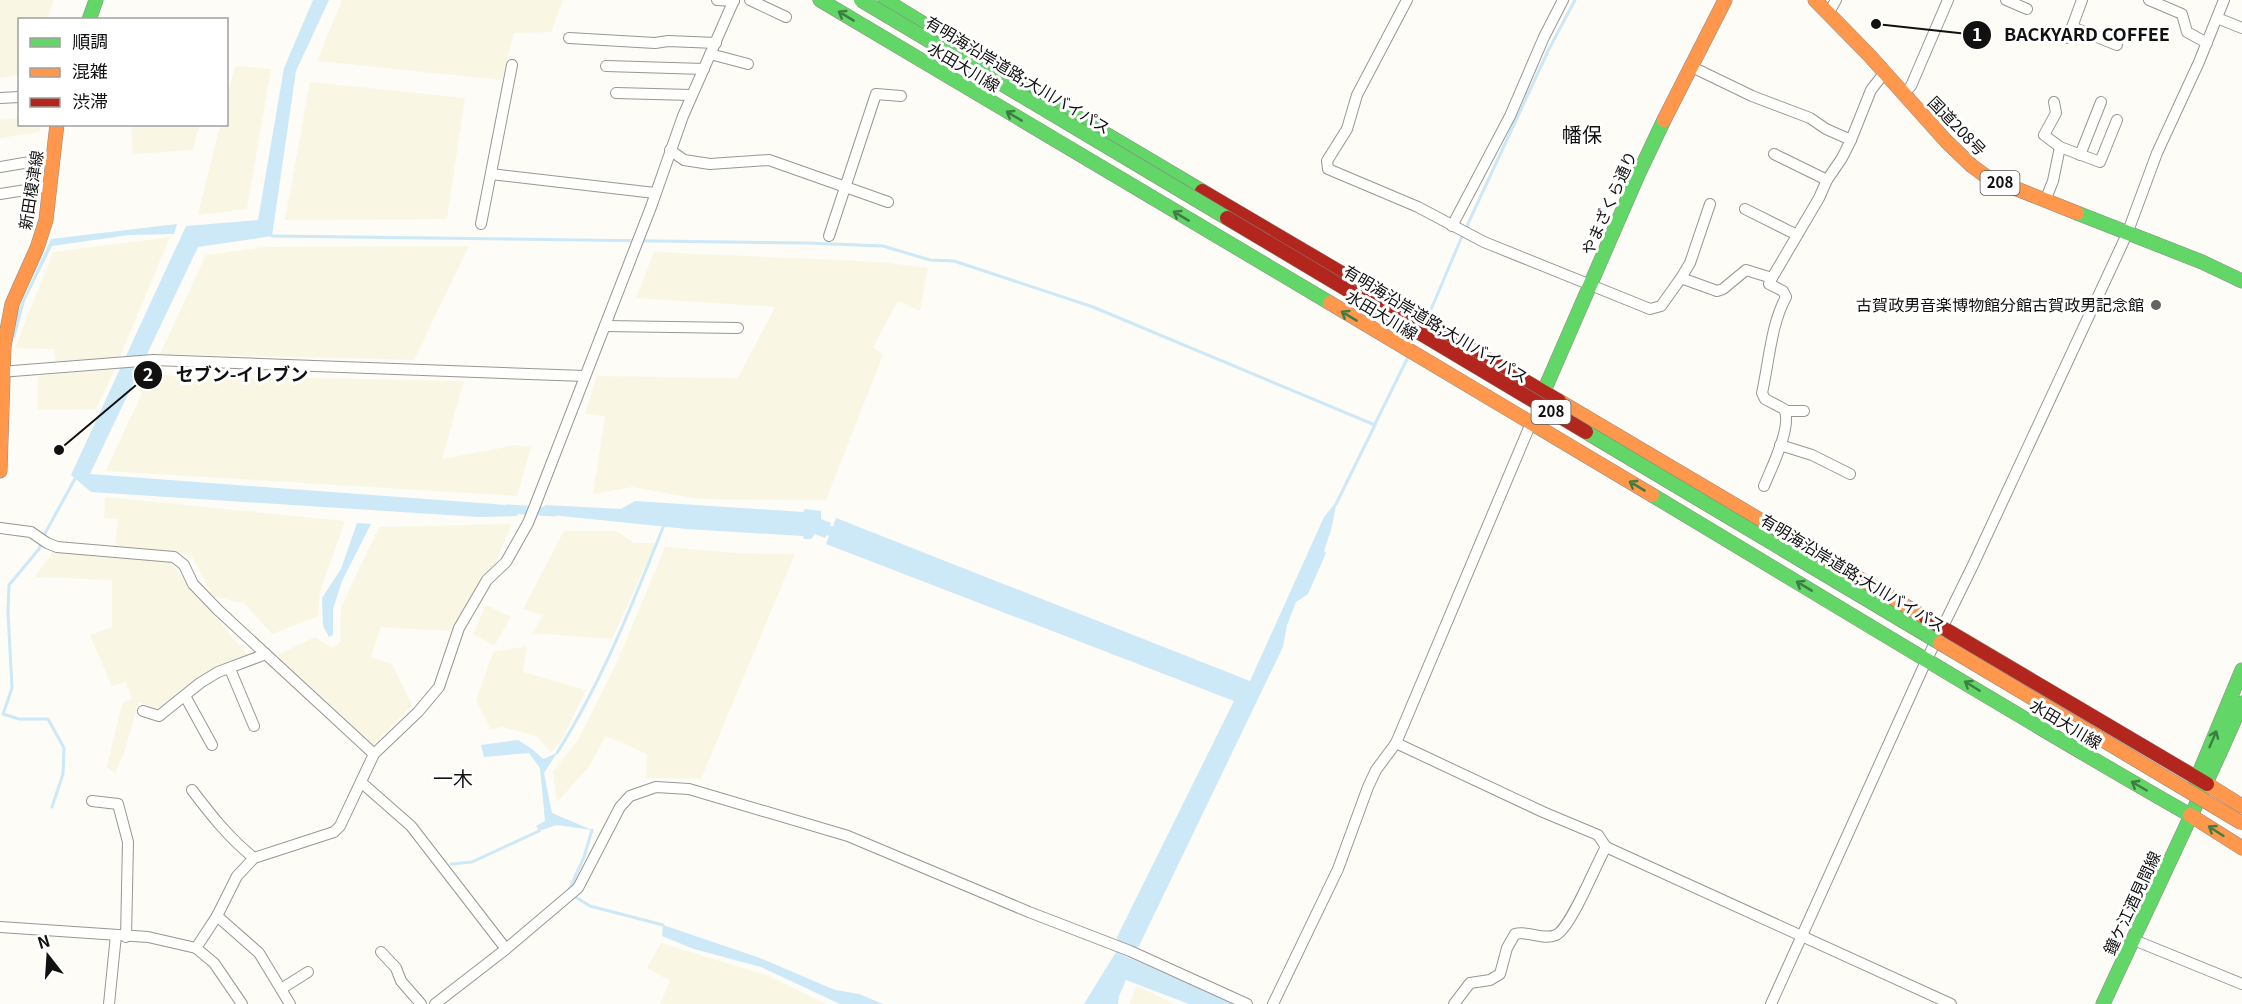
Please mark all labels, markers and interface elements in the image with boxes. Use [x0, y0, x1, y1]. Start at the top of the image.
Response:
street label: 有明海沿岸道路;大川バイパス [921, 9, 1116, 139]
one-way arrow [838, 10, 856, 21]
callout: BACKYARD COFFEE [1962, 17, 2182, 53]
legend [18, 18, 228, 126]
text: 1 [1972, 20, 1982, 46]
text: BACKYARD COFFEE [2004, 20, 2170, 46]
text: 順調 [72, 27, 108, 53]
street label: 水田大川線 [924, 35, 1005, 97]
text: 混雑 [72, 57, 108, 83]
text: 渋滞 [72, 87, 108, 113]
street label: 国道208号 [1923, 90, 1992, 160]
one-way arrow [1006, 109, 1023, 121]
district label: 幡保 [1562, 119, 1602, 148]
street label: やまざくら通り [1574, 147, 1642, 259]
street label: 新田榎津線 [12, 148, 48, 231]
road number: 208 [1980, 171, 2020, 195]
one-way arrow [1173, 209, 1190, 221]
street label: 有明海沿岸道路;大川バイパス [1339, 258, 1534, 388]
street label: 水田大川線 [1342, 283, 1423, 345]
place label: 古賀政男音楽博物館分館古賀政男記念館 [1856, 292, 2144, 316]
marker: 古賀政男音楽博物館分館古賀政男記念館 [2149, 298, 2163, 312]
one-way arrow [1341, 309, 1358, 321]
callout: セブン-イレブン [133, 357, 320, 393]
text: 2 [143, 360, 153, 386]
text: セブン-イレブン [176, 360, 308, 386]
road number: 208 [1532, 400, 1570, 424]
one-way arrow [1629, 479, 1646, 491]
street label: 有明海沿岸道路;大川バイパス [1756, 507, 1951, 637]
one-way arrow [1796, 579, 1813, 591]
one-way arrow [1963, 680, 1980, 693]
street label: 水田大川線 [2026, 692, 2107, 754]
one-way arrow [2208, 730, 2219, 749]
district label: 一木 [433, 763, 473, 792]
one-way arrow [2131, 780, 2148, 792]
one-way arrow [2208, 825, 2225, 837]
street label: 鐘ケ江酒見間線 [2097, 847, 2166, 958]
north arrow [18, 926, 78, 986]
text: N [34, 927, 53, 954]

